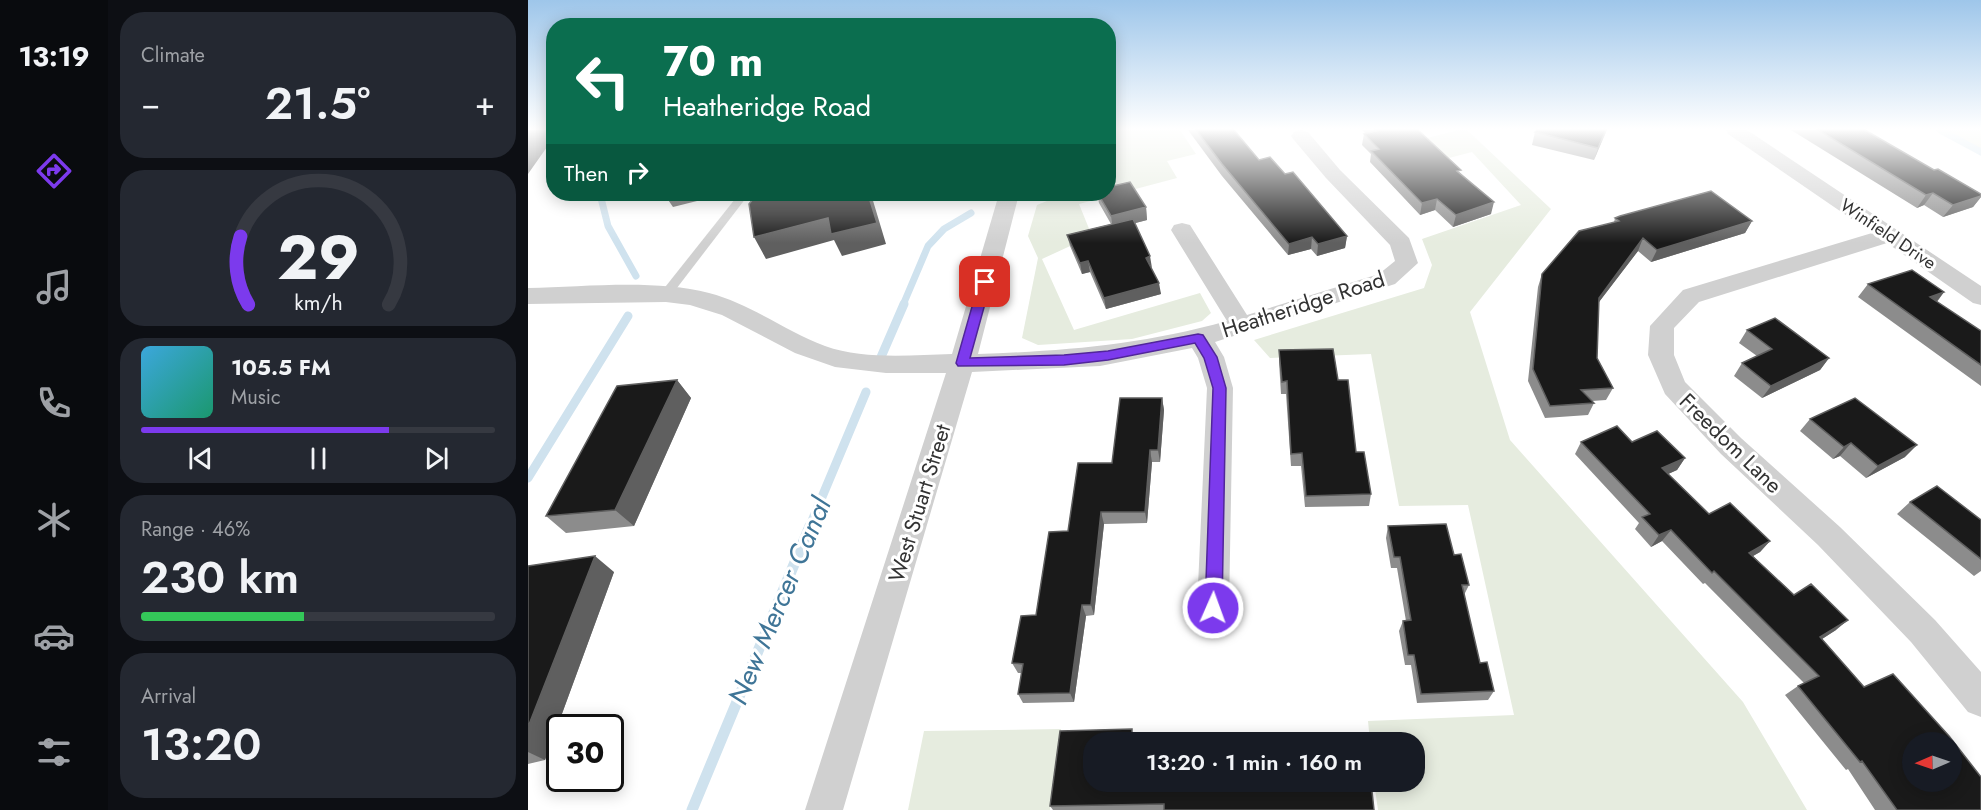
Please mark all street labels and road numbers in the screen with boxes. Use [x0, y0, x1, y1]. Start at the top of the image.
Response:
street label: Winfield Drive [1835, 192, 1941, 276]
street label: Heatheridge Road [1217, 263, 1389, 345]
street label: Freedom Lane [1672, 386, 1790, 500]
street label: West Stuart Street [880, 419, 958, 586]

